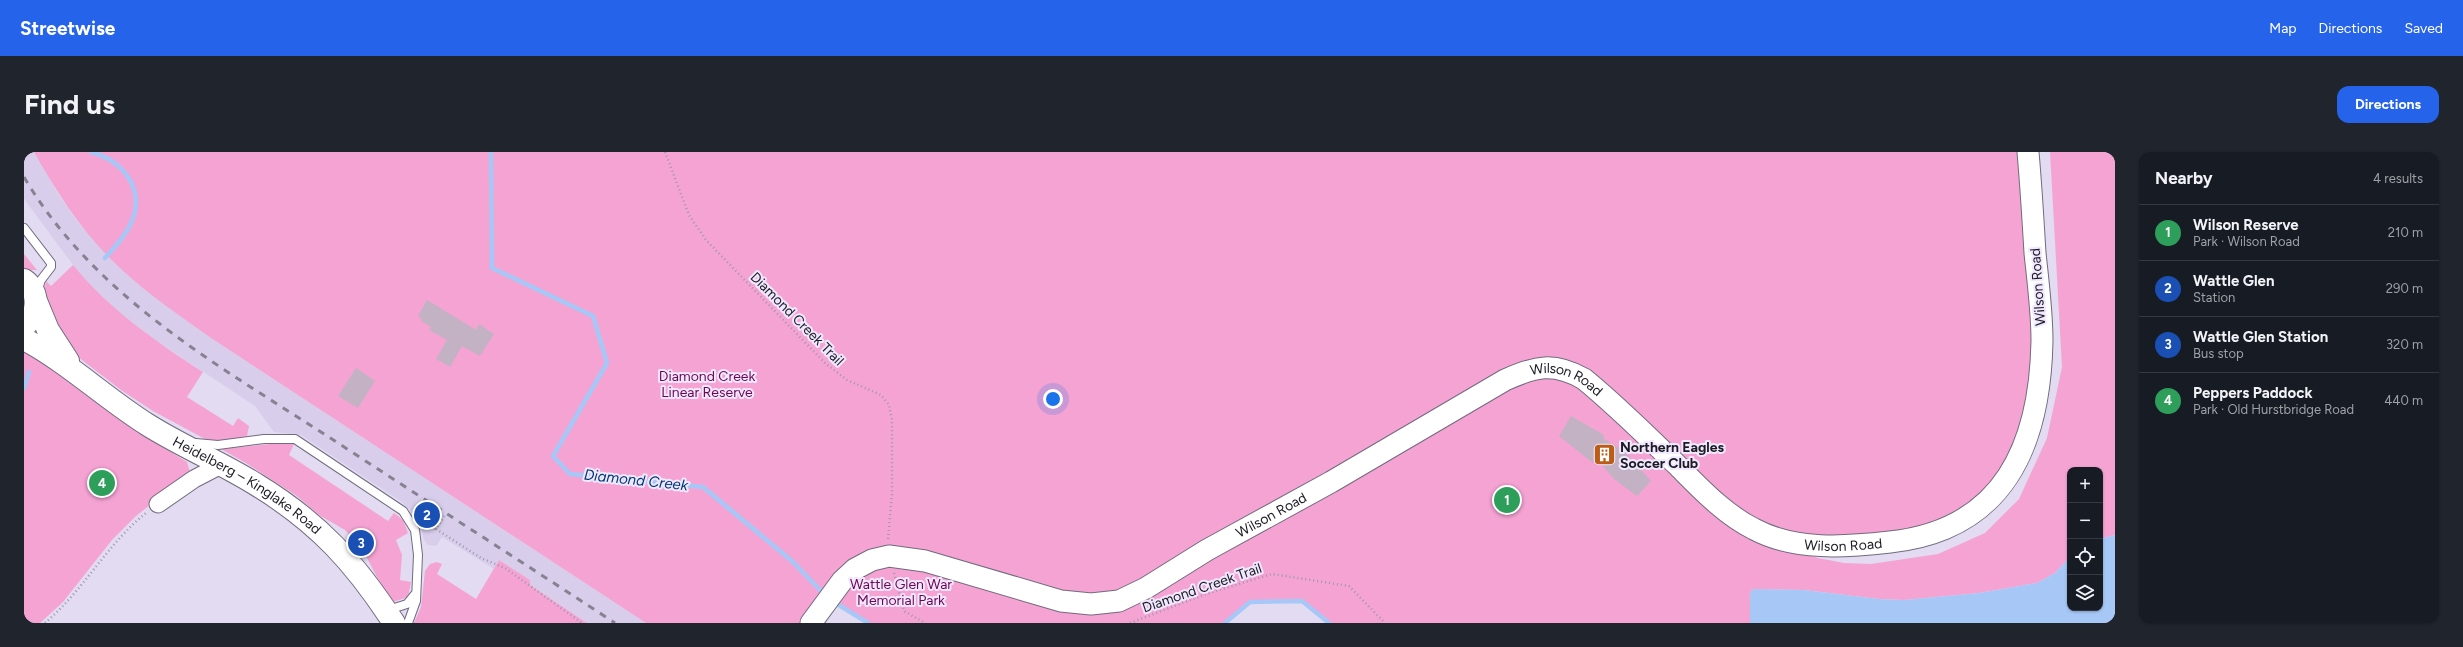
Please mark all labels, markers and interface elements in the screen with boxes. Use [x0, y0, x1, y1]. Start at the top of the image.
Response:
text: Streetwise [20, 17, 115, 40]
text: Map [2269, 20, 2297, 37]
text: Directions [2319, 20, 2382, 37]
text: Saved [2404, 20, 2443, 37]
button: Directions [2337, 86, 2439, 123]
text: Find us [24, 87, 115, 121]
text: Nearby [2155, 168, 2213, 188]
text: 4 results [2373, 171, 2423, 186]
text: Wilson Reserve [2193, 216, 2299, 234]
text: 1 [2165, 225, 2171, 240]
text: 210 m [2388, 225, 2423, 240]
text: Park · Wilson Road [2193, 234, 2300, 249]
street label: Wilson Road [2027, 248, 2049, 326]
street label: Diamond Creek Trail [747, 269, 847, 369]
text: Wattle Glen [2193, 272, 2274, 290]
text: 2 [2164, 281, 2172, 296]
text: 290 m [2386, 281, 2423, 296]
text: Station [2193, 290, 2235, 305]
text: Wattle Glen Station [2193, 328, 2328, 346]
text: 3 [2164, 337, 2172, 352]
text: 320 m [2386, 337, 2423, 352]
text: Bus stop [2193, 346, 2244, 361]
street label: Wilson Road [1529, 359, 1606, 400]
park label: Diamond Creek Linear Reserve [659, 368, 755, 401]
text: Peppers Paddock [2193, 384, 2313, 402]
your location [1043, 389, 1063, 409]
text: 4 [2164, 393, 2172, 408]
text: 440 m [2384, 393, 2423, 408]
text: Park · Old Hurstbridge Road [2193, 402, 2354, 417]
street label: Heidelberg – Kinglake Road [170, 433, 325, 538]
place label: Northern Eagles Soccer Club [1620, 439, 1725, 472]
building icon: Northern Eagles Soccer Club [1592, 442, 1618, 468]
water label: Diamond Creek [583, 466, 690, 494]
map controls [2067, 467, 2103, 611]
button: + [2067, 467, 2103, 503]
pin: 4 [89, 468, 115, 498]
pin: 1 [1494, 485, 1520, 515]
street label: Wilson Road [1233, 489, 1309, 541]
pin: 2 [414, 500, 440, 530]
button: − [2067, 503, 2103, 539]
pin: 3 [348, 528, 374, 558]
street label: Wilson Road [1803, 534, 1883, 554]
button: locate [2067, 539, 2103, 575]
street label: Diamond Creek Trail [1140, 560, 1264, 616]
button: layers [2067, 575, 2103, 611]
park label: Wattle Glen War Memorial Park [850, 576, 952, 609]

